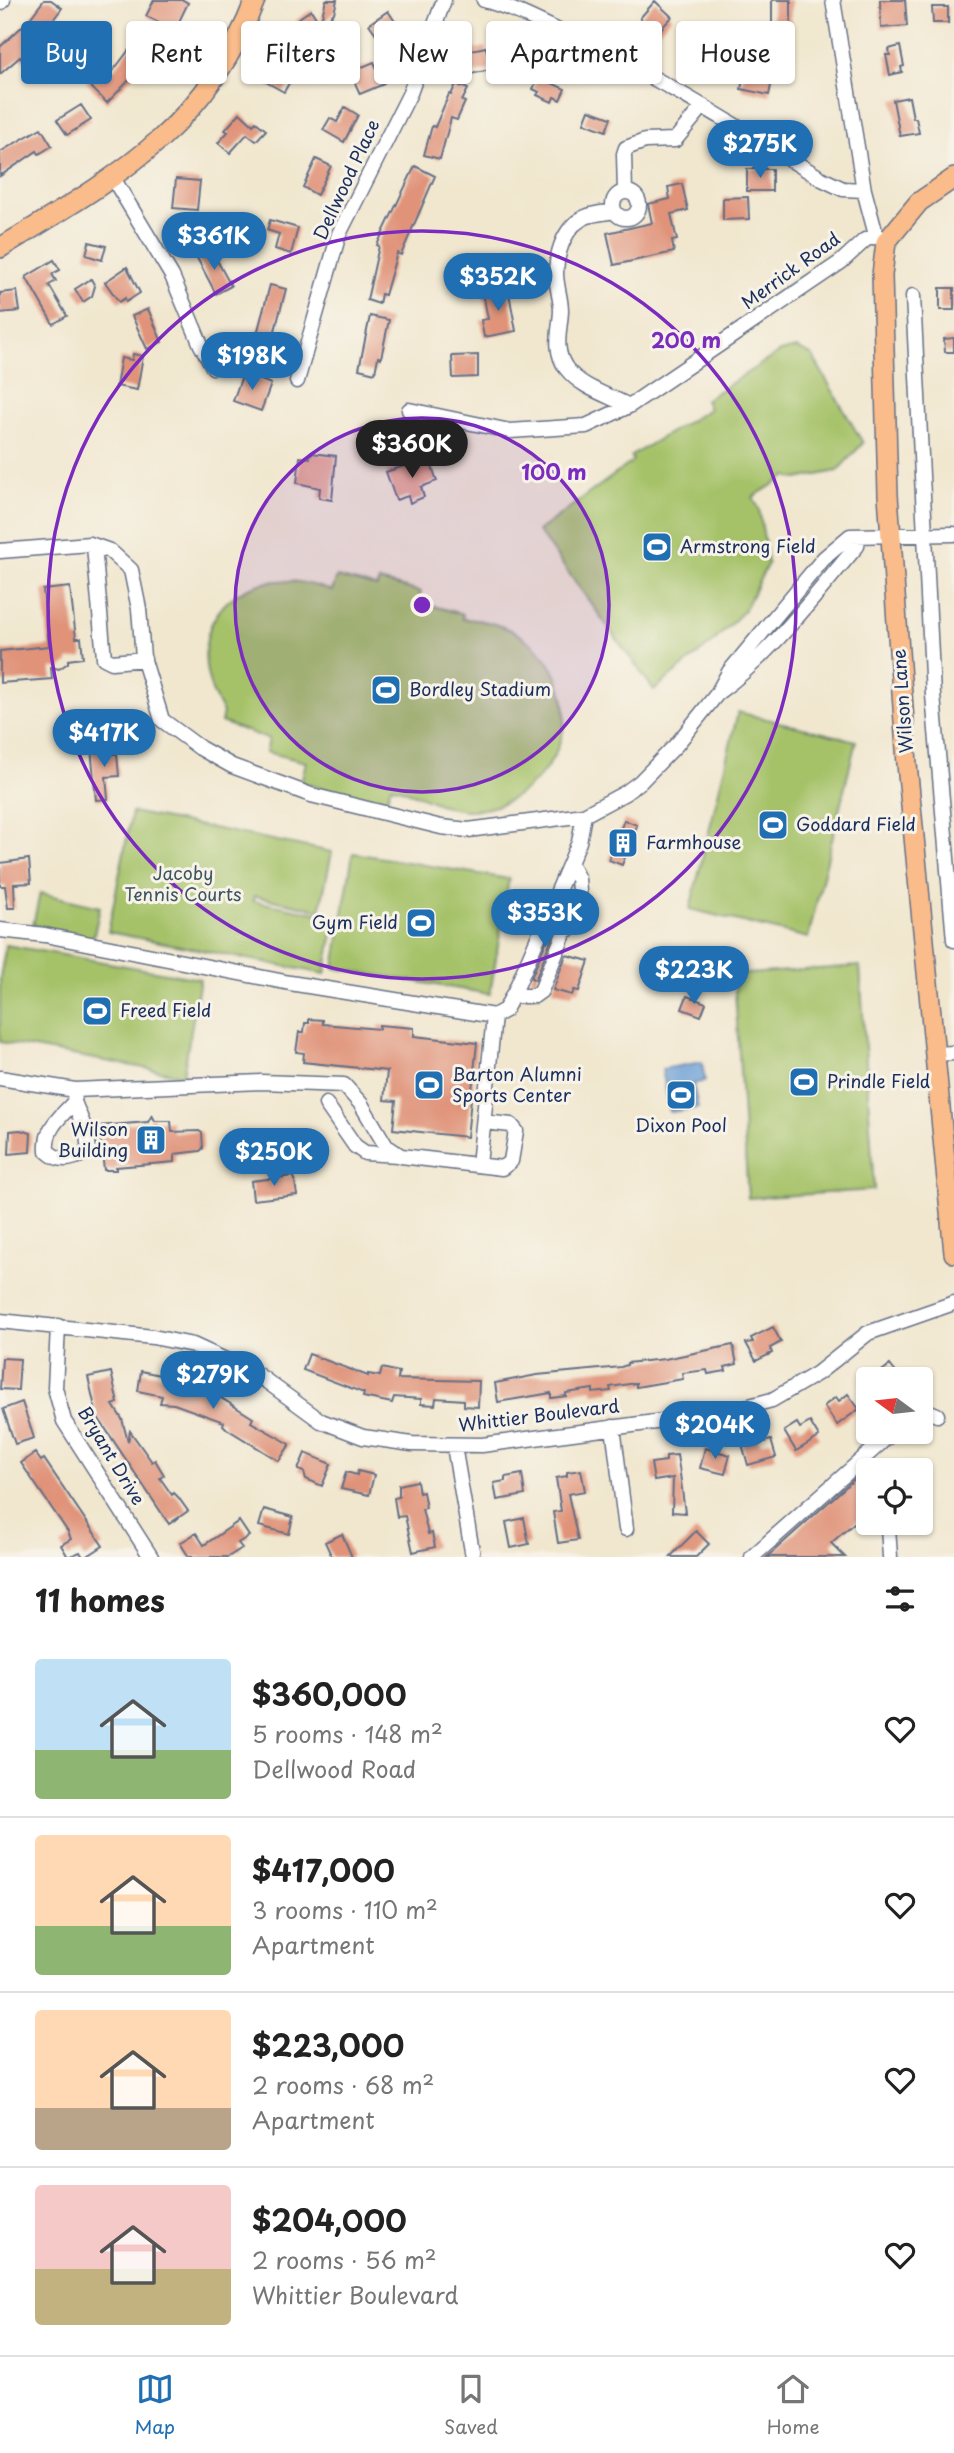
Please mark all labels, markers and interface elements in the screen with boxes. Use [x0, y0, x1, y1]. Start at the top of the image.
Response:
chip: Buy [21, 21, 112, 84]
chip: Rent [126, 21, 227, 84]
chip: Filters [241, 21, 360, 84]
chip: New [374, 21, 472, 84]
chip: Apartment [486, 21, 662, 84]
chip: House [676, 21, 795, 84]
street label: Dellwood Place [306, 114, 386, 244]
pin: $275K [711, 120, 809, 180]
text: $275K [723, 125, 797, 160]
pin: $361K [165, 212, 263, 272]
text: $361K [178, 217, 250, 252]
street label: Merrick Road [735, 225, 845, 315]
pin: $352K [449, 254, 547, 313]
text: $352K [459, 258, 537, 293]
text: 200 m [651, 323, 721, 355]
pin: $198K [203, 332, 301, 392]
text: $198K [217, 337, 287, 372]
pin: $360K [363, 420, 461, 480]
text: $360K [372, 425, 452, 460]
text: 100 m [521, 455, 587, 487]
sports icon: Armstrong Field [640, 530, 674, 564]
place label: Armstrong Field [680, 532, 816, 559]
centre of rings [410, 593, 434, 617]
street label: Wilson Lane [884, 648, 919, 754]
sports icon: Bordley Stadium [369, 673, 403, 707]
place label: Bordley Stadium [409, 675, 551, 702]
pin: $417K [55, 710, 153, 769]
text: $417K [69, 714, 139, 749]
sports icon: Goddard Field [756, 808, 790, 842]
place label: Goddard Field [796, 810, 916, 837]
building icon: Farmhouse [606, 826, 640, 860]
place label: Farmhouse [646, 828, 742, 855]
park label: Jacoby Tennis Courts [124, 859, 242, 907]
pin: $353K [496, 890, 594, 949]
text: $353K [507, 894, 583, 929]
sports icon: Gym Field [404, 906, 438, 940]
place label: Gym Field [312, 908, 398, 935]
pin: $223K [645, 946, 743, 1006]
text: $223K [655, 951, 733, 986]
sports icon: Freed Field [80, 994, 114, 1028]
place label: Freed Field [120, 996, 211, 1023]
place label: Barton Alumni Sports Center [452, 1060, 582, 1108]
sports icon: Prindle Field [787, 1065, 821, 1099]
place label: Prindle Field [827, 1067, 930, 1094]
sports icon: Barton Alumni Sports Center [412, 1068, 446, 1102]
sports icon: Dixon Pool [664, 1078, 698, 1112]
place label: Dixon Pool [635, 1111, 727, 1138]
place label: Wilson Building [58, 1115, 128, 1163]
building icon: Wilson Building [134, 1123, 168, 1157]
pin: $250K [225, 1128, 323, 1188]
text: $250K [235, 1133, 313, 1168]
pin: $279K [164, 1352, 262, 1411]
text: $279K [176, 1356, 250, 1391]
north arrow [856, 1367, 933, 1444]
map controls [856, 1367, 933, 1535]
street label: Whittier Boulevard [457, 1391, 621, 1438]
street label: Bryant Drive [72, 1401, 152, 1510]
pin: $204K [666, 1402, 764, 1461]
text: $204K [675, 1406, 755, 1441]
button: locate [856, 1458, 933, 1535]
text: 11 homes [35, 1577, 165, 1622]
icon: filters [881, 1580, 919, 1618]
text: $360,000 [252, 1671, 407, 1716]
icon: home [91, 1687, 175, 1771]
icon: heart [881, 1710, 919, 1748]
text: 5 rooms · 148 m² [252, 1716, 443, 1751]
text: Dellwood Road [252, 1751, 416, 1786]
text: $417,000 [252, 1847, 395, 1892]
icon: home [91, 1863, 175, 1947]
icon: heart [881, 1886, 919, 1924]
text: 3 rooms · 110 m² [252, 1892, 438, 1927]
text: Apartment [252, 1927, 375, 1962]
text: $223,000 [252, 2022, 404, 2067]
icon: home [91, 2038, 175, 2122]
icon: heart [881, 2061, 919, 2099]
text: 2 rooms · 68 m² [252, 2067, 434, 2102]
text: Apartment [252, 2102, 375, 2137]
text: $204,000 [252, 2197, 407, 2242]
icon: home [91, 2213, 175, 2297]
icon: heart [881, 2236, 919, 2274]
text: 2 rooms · 56 m² [252, 2242, 437, 2277]
text: Whittier Boulevard [252, 2277, 459, 2312]
tab: Map [134, 2370, 175, 2440]
tab: Saved [444, 2370, 498, 2440]
tab: Home [767, 2370, 820, 2440]

